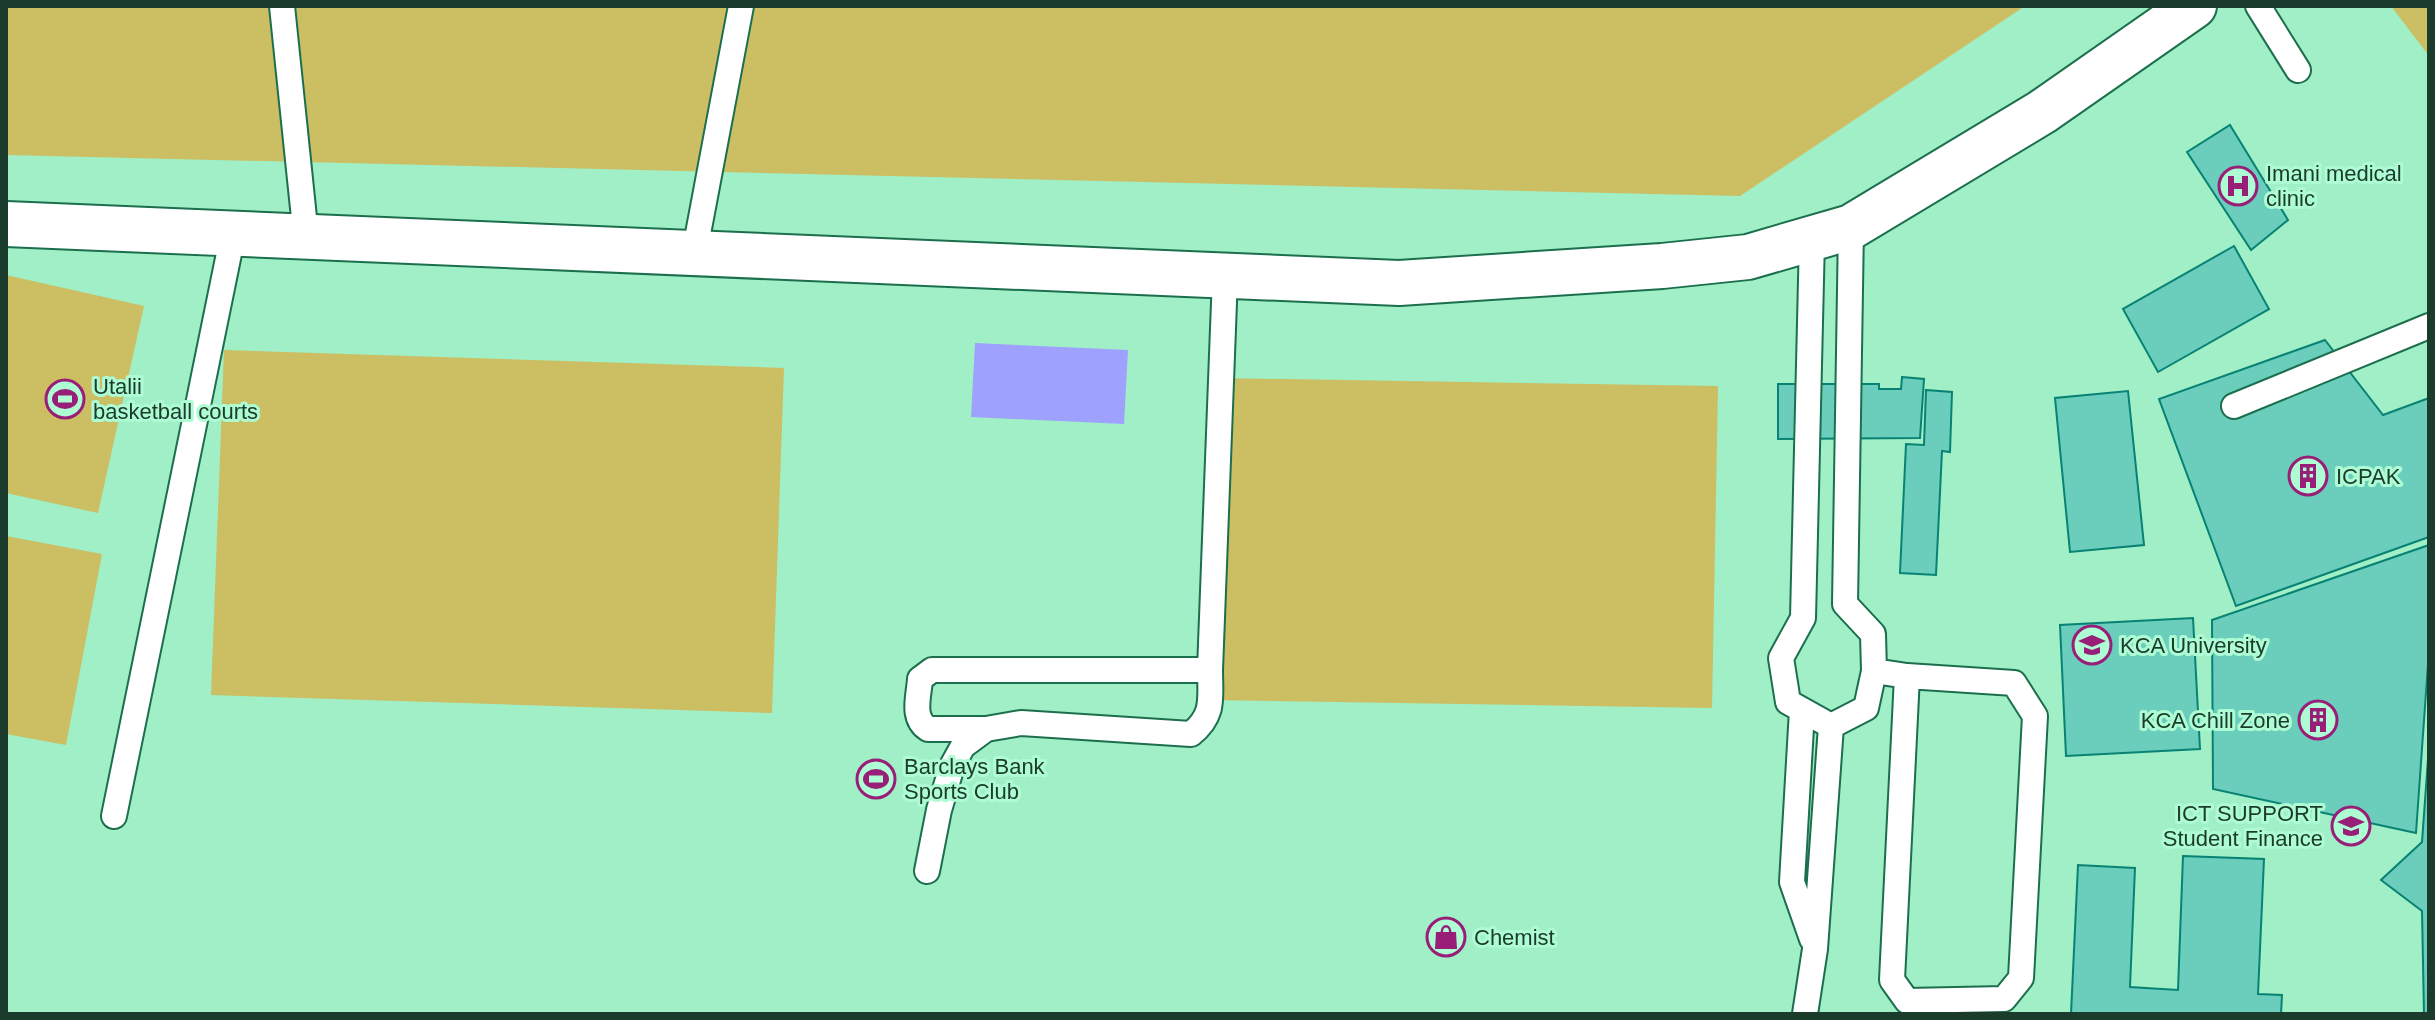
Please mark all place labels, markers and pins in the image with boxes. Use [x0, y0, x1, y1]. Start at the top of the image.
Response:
place label: Imani medical clinic [2266, 161, 2402, 211]
hospital icon: Imani medical clinic [2217, 165, 2259, 207]
place label: Utalii basketball courts [93, 374, 258, 424]
sports icon: Utalii basketball courts [44, 378, 86, 420]
building icon: ICPAK [2287, 455, 2329, 497]
place label: ICPAK [2336, 464, 2401, 489]
school or university icon: KCA University [2071, 624, 2113, 666]
place label: KCA University [2120, 633, 2267, 658]
building icon: KCA Chill Zone [2297, 699, 2339, 741]
place label: KCA Chill Zone [2141, 708, 2290, 733]
place label: Barclays Bank Sports Club [904, 754, 1046, 804]
sports icon: Barclays Bank Sports Club [855, 758, 897, 800]
place label: ICT SUPPORT Student Finance [2163, 801, 2323, 851]
school or university icon: ICT SUPPORT Student Finance [2330, 805, 2372, 847]
shop icon: Chemist [1425, 916, 1467, 958]
place label: Chemist [1474, 925, 1555, 950]

